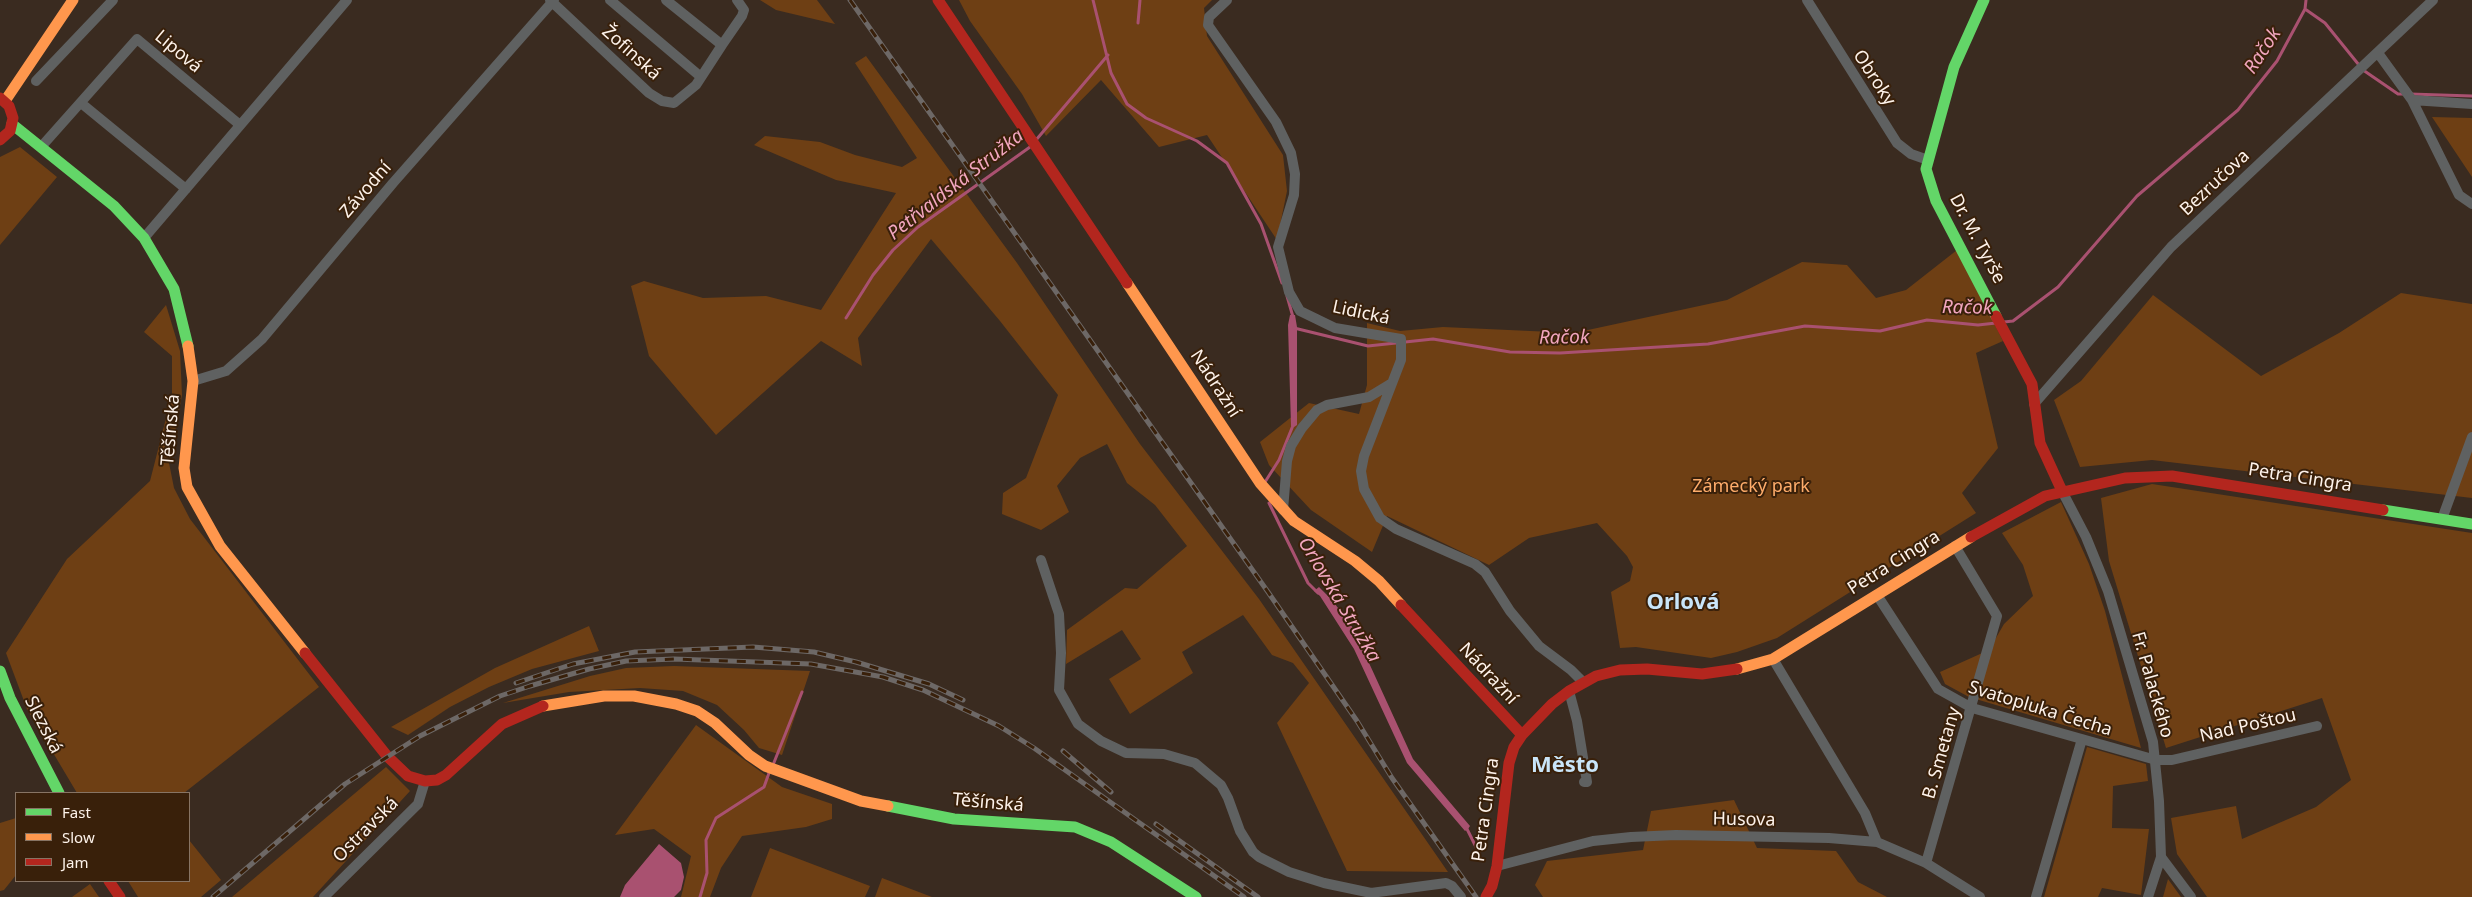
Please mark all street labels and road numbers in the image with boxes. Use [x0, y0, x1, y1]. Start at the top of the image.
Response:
street label: Žofinská [597, 21, 665, 85]
street label: Lipová [150, 26, 206, 78]
street label: Obroky [1848, 46, 1900, 110]
street label: Bezručova [2176, 145, 2254, 221]
street label: Závodní [336, 158, 396, 222]
street label: Dr. M. Tyrše [1944, 191, 2010, 287]
street label: Lidická [1330, 296, 1392, 330]
street label: Nádražní [1185, 346, 1245, 422]
street label: Těšínská [157, 393, 185, 467]
street label: Petra Cingra [2247, 459, 2353, 497]
street label: Petra Cingra [1844, 526, 1944, 600]
street label: Fr. Palackého [2127, 629, 2177, 741]
street label: Nádražní [1454, 639, 1522, 709]
street label: Svatopluka Čecha [1966, 677, 2114, 741]
street label: Slezská [19, 693, 67, 757]
street label: B. Smetany [1919, 704, 1965, 802]
street label: Nad Poštou [2198, 704, 2298, 748]
street label: Petra Cingra [1468, 757, 1504, 863]
street label: Těšínská [951, 789, 1025, 817]
street label: Ostravská [329, 793, 403, 867]
street label: Husova [1712, 809, 1776, 831]

